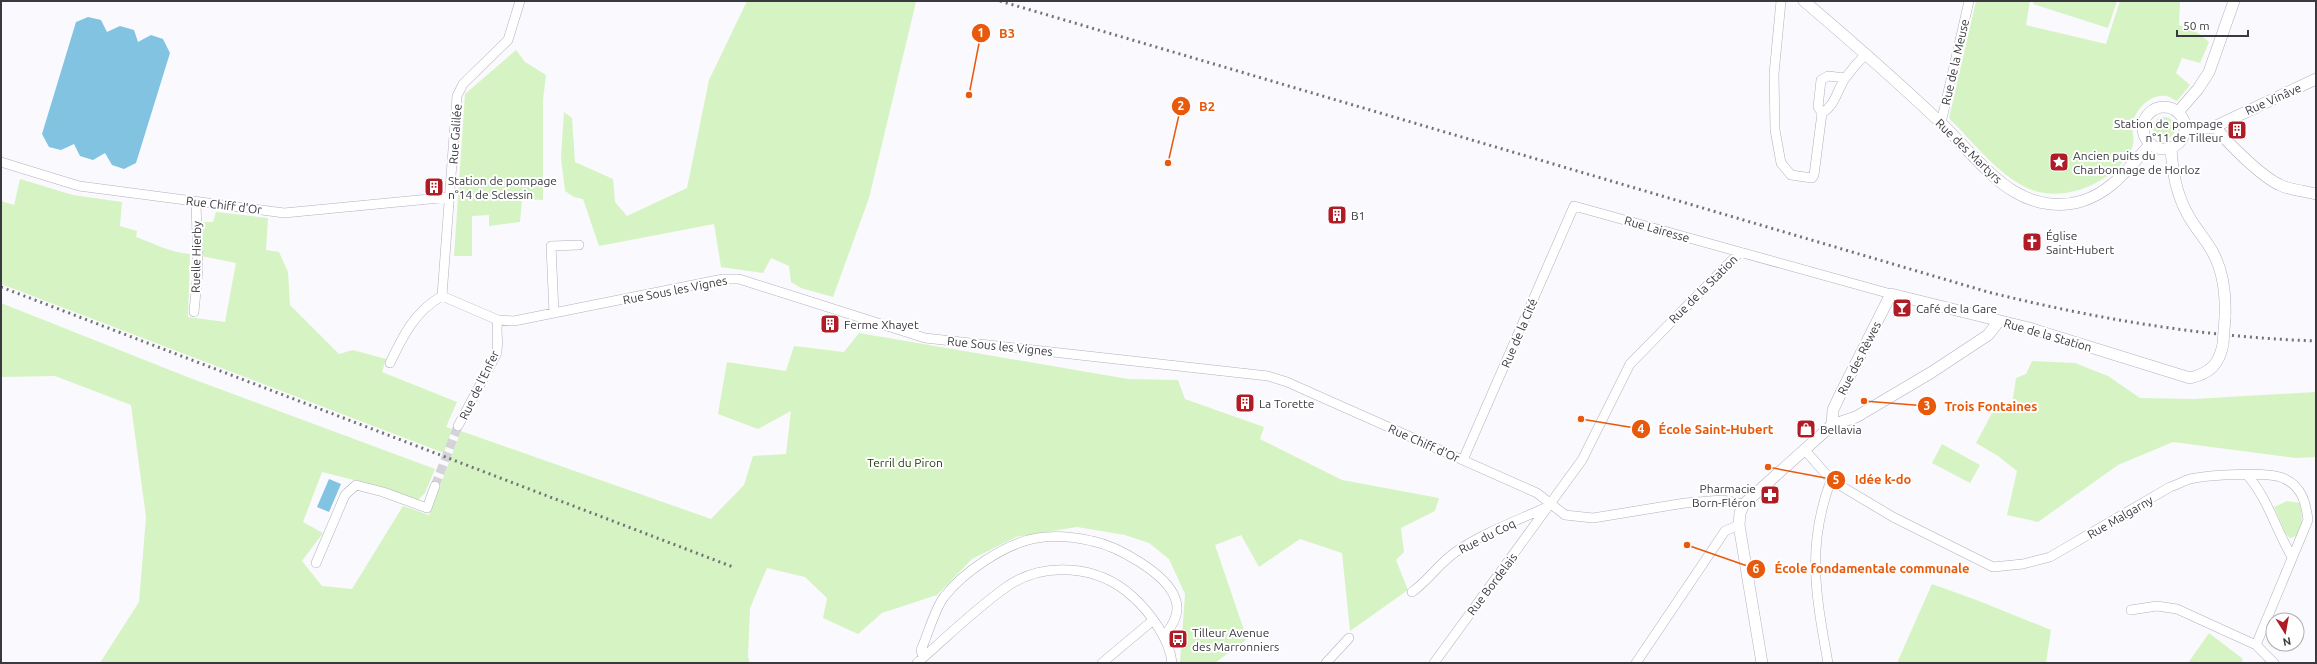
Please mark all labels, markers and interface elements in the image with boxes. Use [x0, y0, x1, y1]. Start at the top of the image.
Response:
scale bar [2177, 12, 2248, 38]
street label: Rue de la Meuse [1939, 18, 1971, 106]
text: 50 m [2183, 19, 2210, 32]
callout: B3 [971, 21, 1023, 46]
text: 1 [978, 26, 984, 39]
text: B3 [999, 26, 1015, 40]
street label: Rue Vinâve [2243, 81, 2303, 117]
callout: B2 [1171, 94, 1223, 119]
text: 2 [1178, 99, 1185, 112]
text: B2 [1199, 99, 1215, 113]
street label: Rue Galilée [446, 103, 464, 165]
street label: Rue des Martyrs [1933, 116, 2005, 186]
place label: Station de pompage n°11 de Tilleur [2114, 117, 2223, 144]
building icon: Station de pompage n°11 de Tilleur [2226, 119, 2248, 141]
place label: Ancien puits du Charbonnage de Horloz [2073, 149, 2200, 176]
place icon: Ancien puits du Charbonnage de Horloz [2048, 151, 2070, 173]
place label: Station de pompage n°14 de Sclessin [448, 174, 557, 201]
building icon: Station de pompage n°14 de Sclessin [423, 176, 445, 198]
street label: Rue Chiff d'Or [185, 194, 263, 216]
building icon: B1 [1326, 204, 1348, 226]
place label: B1 [1351, 209, 1365, 222]
street label: Rue Lairesse [1623, 214, 1691, 244]
street label: Ruelle Hierby [189, 221, 203, 293]
place label: Église Saint-Hubert [2046, 229, 2115, 256]
church icon: Église Saint-Hubert [2021, 231, 2043, 253]
street label: Rue de la Station [1666, 252, 1740, 326]
street label: Rue Sous les Vignes [622, 274, 728, 306]
street label: Rue de la Cité [1499, 297, 1539, 369]
bar icon: Café de la Gare [1891, 297, 1913, 319]
place label: Café de la Gare [1916, 302, 1997, 315]
building icon: Ferme Xhayet [819, 313, 841, 335]
street label: Rue de la Station [2003, 316, 2093, 354]
place label: Ferme Xhayet [844, 318, 919, 331]
street label: Rue des Rèwes [1835, 319, 1883, 397]
street label: Rue Sous les Vignes [947, 334, 1053, 358]
street label: Rue de l'Enfer [457, 348, 502, 422]
building icon: La Torette [1234, 392, 1256, 414]
callout: Trois Fontaines [1917, 394, 2045, 419]
place label: La Torette [1259, 397, 1314, 410]
text: 3 [1924, 399, 1930, 412]
text: Trois Fontaines [1945, 399, 2037, 413]
callout: École Saint-Hubert [1631, 417, 1782, 442]
shop icon: Bellavia [1795, 418, 1817, 440]
text: École Saint-Hubert [1659, 421, 1774, 436]
street label: Rue Chiff d'Or [1386, 422, 1462, 465]
text: 4 [1638, 422, 1645, 435]
place label: Bellavia [1820, 423, 1862, 436]
park label: Terril du Piron [867, 456, 943, 469]
callout: Idée k-do [1826, 467, 1919, 492]
text: Idée k-do [1855, 472, 1911, 486]
text: 5 [1833, 473, 1840, 486]
place label: Pharmacie Born-Fléron [1692, 482, 1756, 509]
pharmacy icon: Pharmacie Born-Fléron [1759, 484, 1781, 506]
street label: Rue Malgarny [2085, 493, 2155, 541]
street label: Rue du Coq [1457, 516, 1517, 556]
street label: Rue Bordelais [1465, 551, 1519, 617]
callout: École fondamentale communale [1746, 556, 1977, 581]
text: École fondamentale communale [1775, 560, 1969, 575]
text: 6 [1753, 562, 1760, 575]
north arrow [2265, 612, 2305, 652]
place label: Tilleur Avenue des Marronniers [1192, 626, 1279, 653]
bus stop icon: Tilleur Avenue des Marronniers [1167, 628, 1189, 650]
text: N [2282, 635, 2292, 648]

